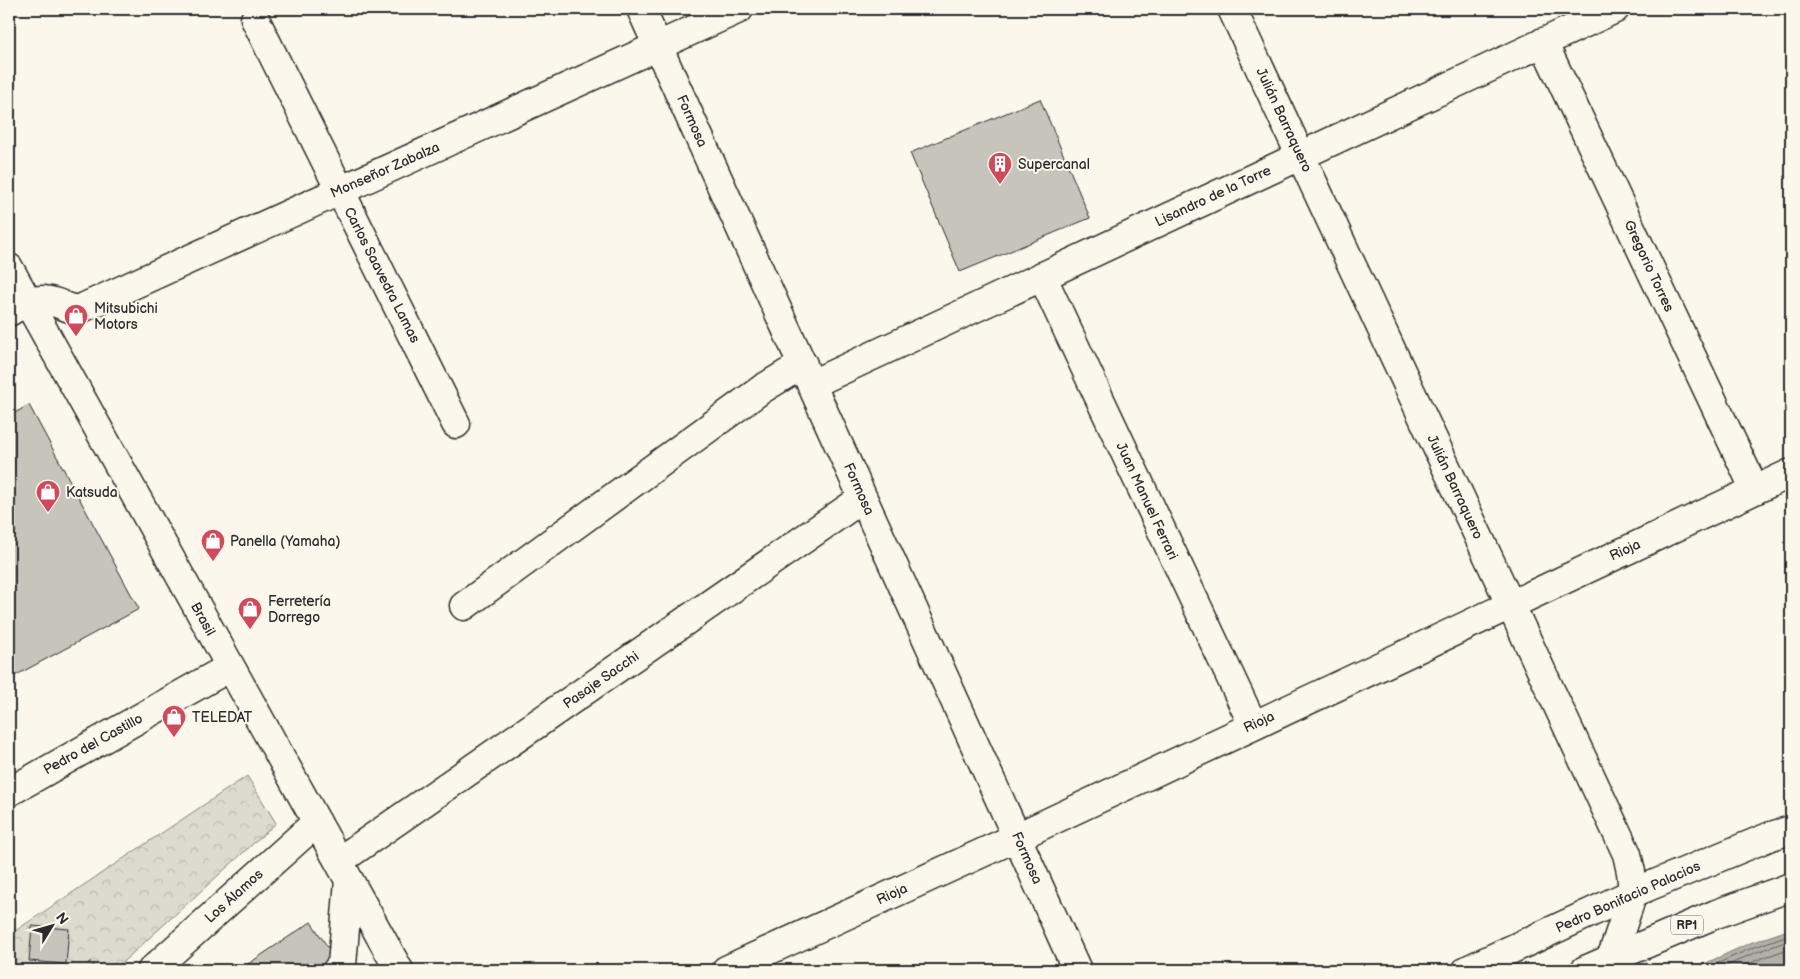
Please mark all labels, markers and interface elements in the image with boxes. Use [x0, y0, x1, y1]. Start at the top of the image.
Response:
street label: Julián Barraquero [1252, 65, 1316, 175]
street label: Formosa [673, 92, 711, 150]
street label: Monseñor Zabalza [328, 138, 442, 202]
building icon: Supercanal [987, 151, 1013, 185]
place label: Supercanal [1018, 156, 1090, 173]
street label: Lisandro de la Torre [1152, 162, 1274, 230]
street label: Carlos Saavedra Lamas [340, 204, 424, 346]
street label: Gregorio Torres [1620, 217, 1678, 315]
place label: Mitsubichi Motors [94, 300, 158, 333]
shop icon: Mitsubichi Motors [63, 303, 89, 337]
street label: Julián Barraquero [1423, 432, 1487, 542]
street label: Juan Manuel Ferrari [1112, 439, 1182, 563]
street label: Formosa [840, 460, 878, 518]
shop icon: Katsuda [35, 479, 61, 513]
place label: Katsuda [66, 484, 118, 501]
shop icon: Panella (Yamaha) [200, 528, 226, 562]
place label: Panella (Yamaha) [230, 533, 341, 550]
street label: Rioja [1607, 535, 1643, 565]
place label: Ferretería Dorrego [268, 593, 331, 626]
shop icon: Ferretería Dorrego [237, 596, 263, 630]
street label: Brasil [187, 599, 219, 639]
street label: Pasaje Sacchi [560, 648, 642, 712]
shop icon: TELEDAT [161, 704, 187, 738]
street label: Rioja [1241, 707, 1277, 737]
place label: TELEDAT [192, 709, 253, 726]
street label: Pedro del Castillo [40, 710, 146, 778]
street label: Formosa [1008, 829, 1046, 887]
street label: Pedro Bonifacio Palacios [1553, 857, 1703, 937]
street label: Los Álamos [201, 865, 267, 927]
street label: Rioja [874, 879, 910, 909]
north arrow [28, 902, 78, 952]
text: N [52, 909, 72, 928]
road number: RP1 [1671, 916, 1703, 934]

